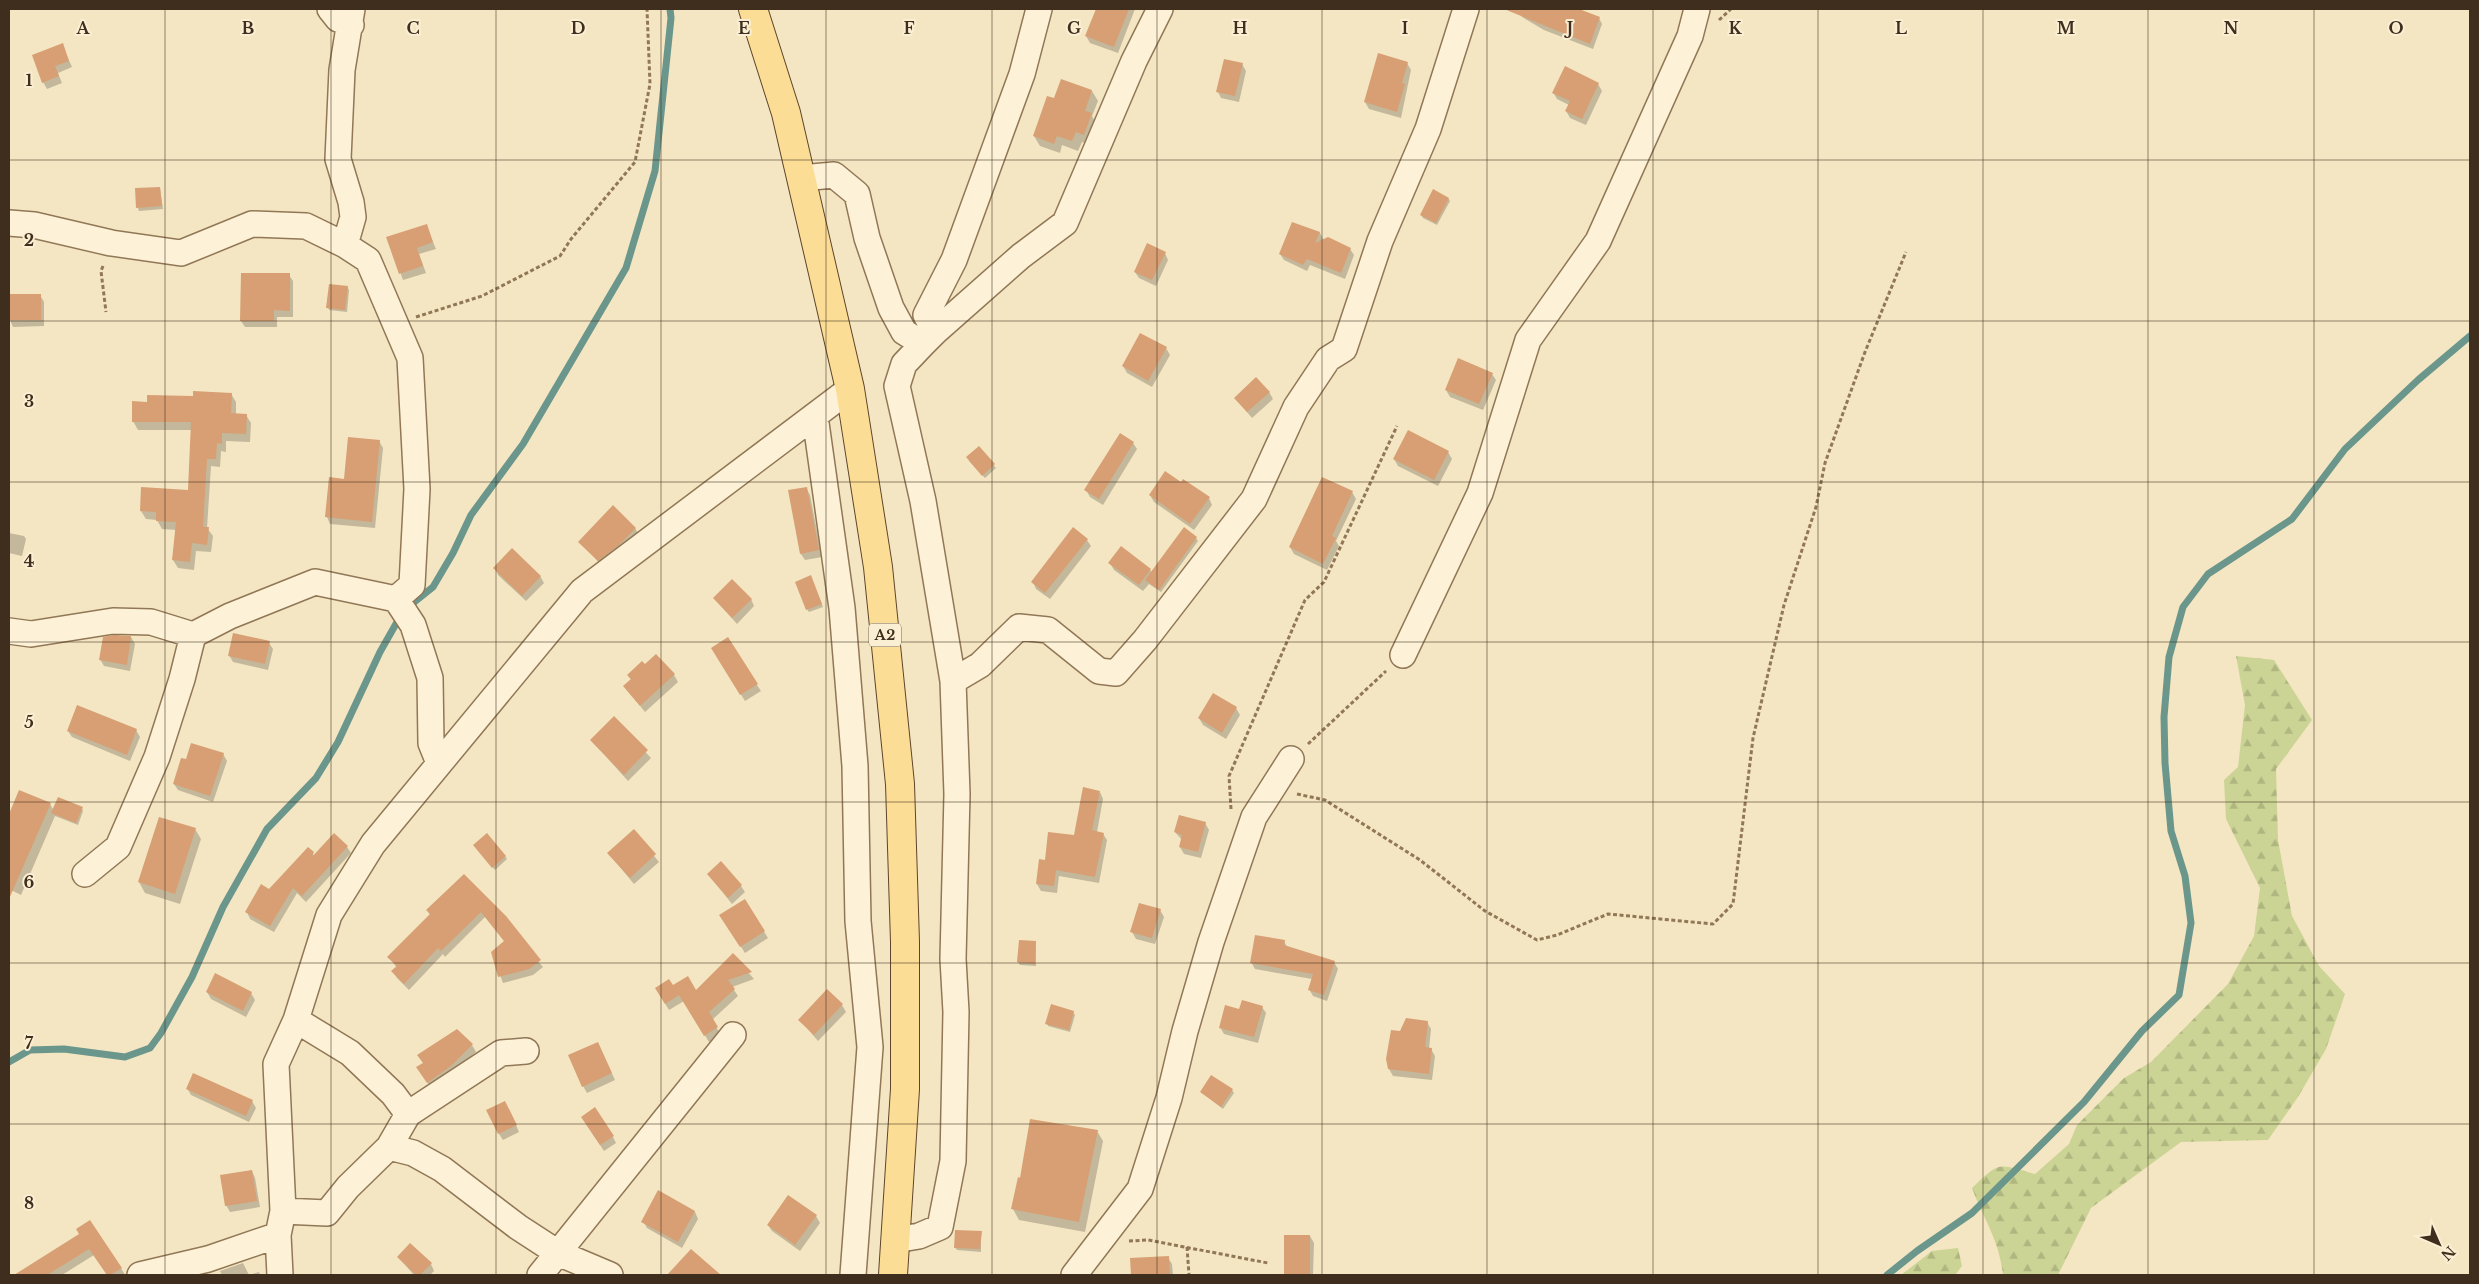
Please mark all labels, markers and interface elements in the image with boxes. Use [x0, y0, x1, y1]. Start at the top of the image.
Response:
text: A [76, 18, 91, 38]
text: B [242, 18, 255, 38]
text: C [406, 18, 420, 38]
text: D [571, 18, 585, 38]
text: E [738, 18, 750, 38]
text: F [903, 18, 915, 38]
text: G [1067, 18, 1081, 38]
text: H [1232, 18, 1248, 38]
text: I [1402, 18, 1409, 38]
text: J [1564, 18, 1573, 38]
text: K [1728, 18, 1742, 38]
text: L [1895, 18, 1907, 38]
text: M [2057, 18, 2075, 38]
text: N [2223, 18, 2239, 38]
text: O [2388, 18, 2404, 38]
text: 1 [26, 70, 33, 90]
text: 2 [24, 230, 34, 250]
text: 3 [24, 391, 34, 411]
text: 4 [24, 551, 34, 571]
road number: A2 [869, 624, 901, 646]
text: 5 [24, 712, 34, 732]
text: 6 [24, 872, 35, 892]
text: 7 [25, 1033, 34, 1053]
text: 8 [24, 1193, 34, 1213]
north arrow [2414, 1219, 2464, 1269]
text: N [2437, 1242, 2459, 1264]

